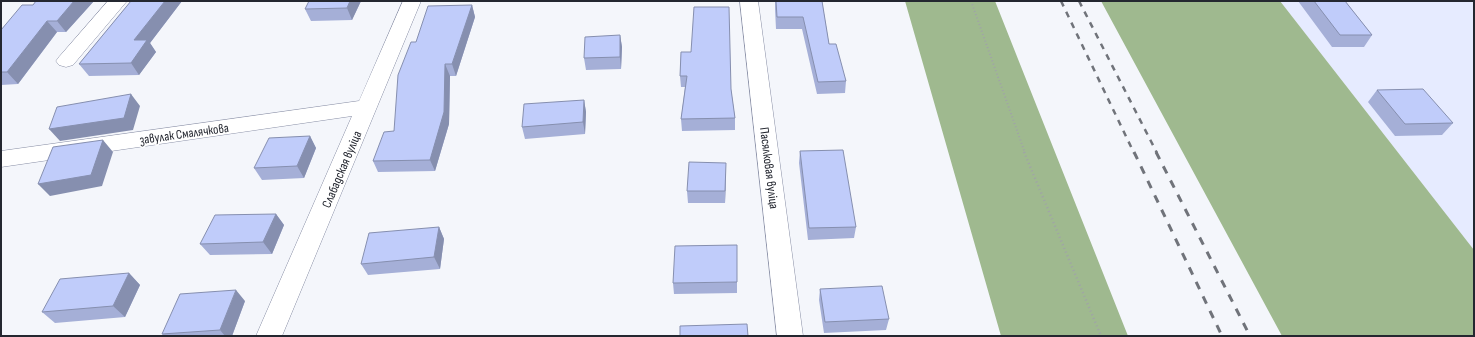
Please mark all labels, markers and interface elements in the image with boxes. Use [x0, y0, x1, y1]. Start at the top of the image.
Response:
street label: завулак Смалячкова [139, 120, 230, 148]
street label: Пасялковая вуліца [756, 126, 782, 210]
street label: Слабадская вуліца [319, 129, 365, 210]

